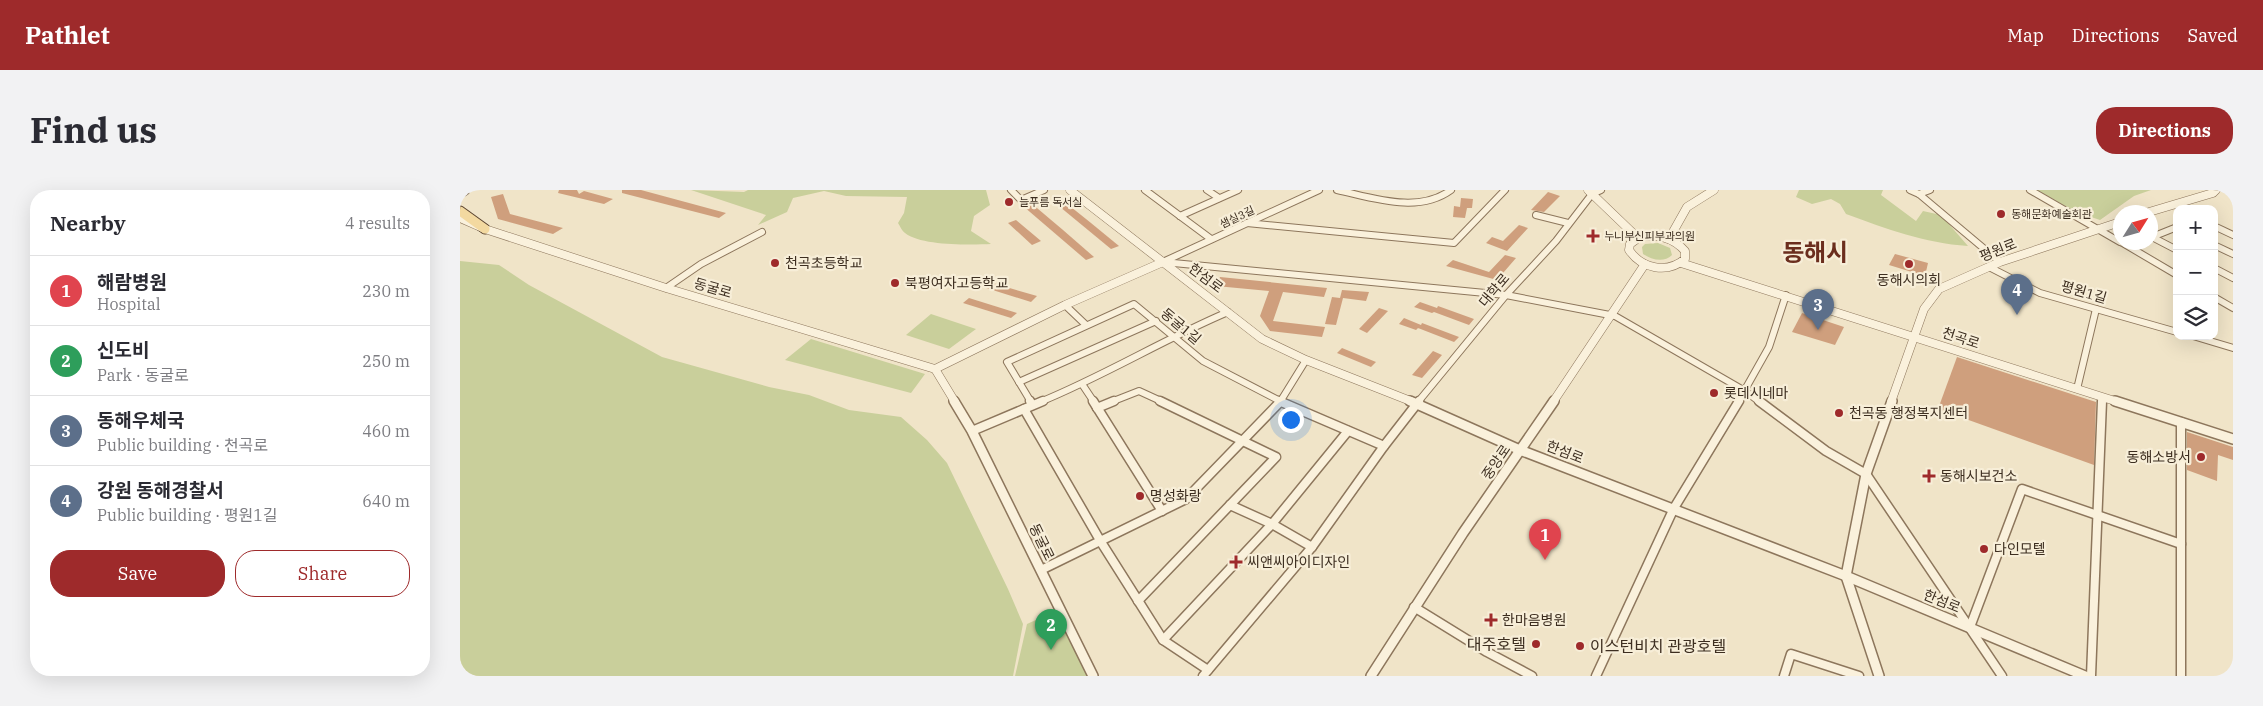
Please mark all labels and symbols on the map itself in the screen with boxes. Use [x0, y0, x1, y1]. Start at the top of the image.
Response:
place label: 늘푸름 독서실 [1019, 195, 1082, 209]
marker: 늘푸름 독서실 [1003, 196, 1015, 208]
street label: 샘실3길 [1217, 203, 1257, 231]
north arrow [2113, 205, 2158, 250]
place label: 동해문화예술회관 [2011, 207, 2092, 221]
marker: 동해문화예술회관 [1995, 208, 2007, 220]
marker: 누니부신피부과의원 [1586, 229, 1600, 243]
place label: 누니부신피부과의원 [1604, 229, 1695, 243]
street label: 평원로 [1977, 234, 2019, 266]
district label: 동해시 [1782, 236, 1848, 268]
place label: 천곡초등학교 [785, 254, 862, 272]
marker: 천곡초등학교 [769, 257, 781, 269]
marker: 동해시의회 [1903, 258, 1915, 270]
street label: 한섬로 [1185, 259, 1227, 297]
street label: 대학로 [1475, 269, 1513, 311]
place label: 동해시의회 [1877, 271, 1941, 289]
street label: 동굴로 [692, 274, 734, 302]
place label: 북평여자고등학교 [905, 274, 1008, 292]
pin: 4 [2001, 274, 2033, 315]
marker: 북평여자고등학교 [889, 277, 901, 289]
street label: 평원1길 [2059, 277, 2109, 307]
pin: 3 [1802, 289, 1834, 330]
street label: 동굴1길 [1157, 304, 1205, 348]
street label: 천곡로 [1940, 323, 1982, 353]
place label: 롯데시네마 [1724, 384, 1789, 402]
marker: 롯데시네마 [1708, 387, 1720, 399]
place label: 천곡동 행정복지센터 [1849, 404, 1968, 422]
your location [1278, 407, 1304, 433]
marker: 천곡동 행정복지센터 [1833, 407, 1845, 419]
street label: 한섬로 [1544, 437, 1586, 467]
street label: 중앙로 [1478, 441, 1514, 483]
place label: 동해소방서 [2127, 448, 2191, 466]
marker: 동해소방서 [2195, 451, 2207, 463]
place label: 동해시보건소 [1940, 467, 2017, 485]
marker: 동해시보건소 [1922, 469, 1936, 483]
place label: 명성화랑 [1150, 487, 1202, 505]
marker: 명성화랑 [1134, 490, 1146, 502]
pin: 1 [1529, 519, 1561, 560]
street label: 동굴로 [1025, 521, 1059, 563]
place label: 다인모텔 [1994, 540, 2046, 558]
marker: 다인모텔 [1978, 543, 1990, 555]
place label: 씨앤씨아이디자인 [1247, 553, 1350, 571]
marker: 씨앤씨아이디자인 [1229, 555, 1243, 569]
street label: 한섬로 [1921, 585, 1963, 617]
pin: 2 [1035, 609, 1067, 650]
place label: 한마음병원 [1502, 611, 1566, 629]
marker: 한마음병원 [1484, 613, 1498, 627]
place label: 대주호텔 [1467, 634, 1526, 654]
place label: 이스턴비치 관광호텔 [1590, 636, 1726, 656]
marker: 대주호텔 [1530, 638, 1542, 650]
marker: 이스턴비치 관광호텔 [1574, 640, 1586, 652]

